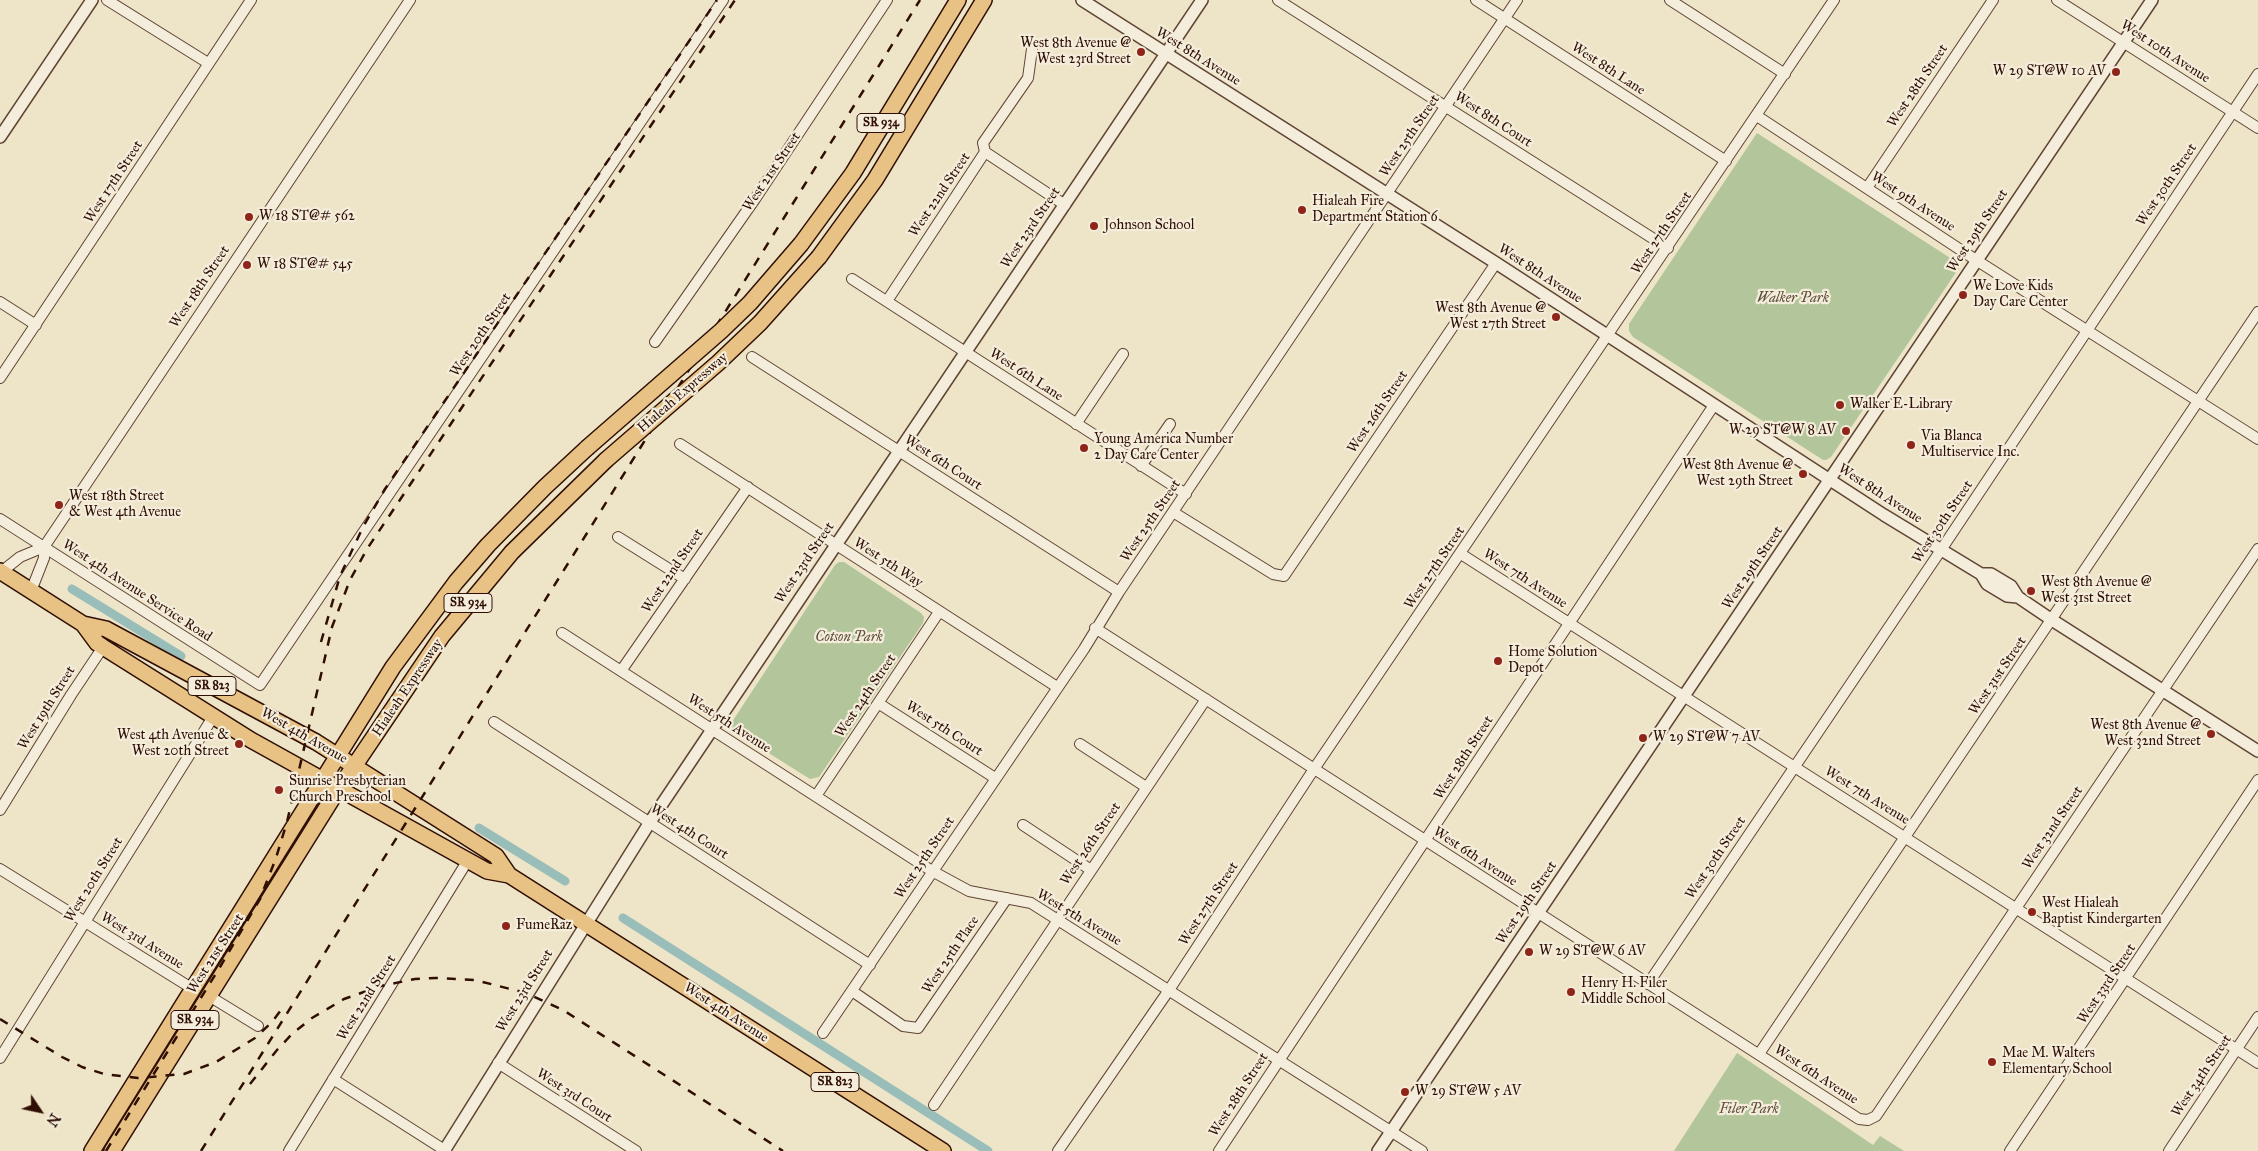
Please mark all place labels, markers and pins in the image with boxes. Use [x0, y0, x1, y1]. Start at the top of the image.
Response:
place label: West 8th Avenue @ West 23rd Street [1020, 36, 1131, 68]
marker: West 8th Avenue @ West 23rd Street [1135, 46, 1147, 58]
place label: W 29 ST@W 10 AV [1993, 64, 2106, 80]
marker: W 29 ST@W 10 AV [2110, 66, 2122, 78]
place label: Hialeah Fire Department Station 6 [1312, 194, 1438, 226]
marker: Hialeah Fire Department Station 6 [1296, 204, 1308, 216]
place label: W 18 ST@# 562 [259, 209, 355, 225]
marker: W 18 ST@# 562 [243, 211, 255, 223]
place label: Johnson School [1104, 218, 1194, 234]
marker: Johnson School [1088, 220, 1100, 232]
place label: W 18 ST@# 545 [257, 257, 353, 273]
marker: W 18 ST@# 545 [241, 259, 253, 271]
place label: We Love Kids Day Care Center [1973, 279, 2068, 312]
marker: We Love Kids Day Care Center [1957, 289, 1969, 301]
place label: West 8th Avenue @ West 27th Street [1435, 301, 1546, 334]
marker: West 8th Avenue @ West 27th Street [1550, 311, 1562, 323]
place label: Walker E-Library [1850, 397, 1952, 413]
marker: Walker E-Library [1834, 399, 1846, 411]
place label: W 29 ST@W 8 AV [1729, 423, 1836, 439]
marker: W 29 ST@W 8 AV [1840, 425, 1852, 437]
place label: Via Blanca Multiservice Inc. [1921, 429, 2019, 462]
place label: Young America Number 2 Day Care Center [1094, 432, 1233, 464]
marker: Via Blanca Multiservice Inc. [1905, 439, 1917, 451]
marker: Young America Number 2 Day Care Center [1078, 442, 1090, 454]
place label: West 8th Avenue @ West 29th Street [1682, 458, 1793, 491]
marker: West 8th Avenue @ West 29th Street [1797, 468, 1809, 480]
place label: West 18th Street & West 4th Avenue [69, 489, 181, 522]
marker: West 18th Street & West 4th Avenue [53, 499, 65, 511]
place label: West 8th Avenue @ West 31st Street [2041, 575, 2152, 608]
marker: West 8th Avenue @ West 31st Street [2025, 585, 2037, 597]
place label: Home Solution Depot [1508, 645, 1597, 678]
marker: Home Solution Depot [1492, 655, 1504, 667]
place label: West 8th Avenue @ West 32nd Street [2090, 718, 2201, 750]
place label: West 4th Avenue & West 20th Street [117, 728, 229, 760]
marker: West 8th Avenue @ West 32nd Street [2205, 728, 2217, 740]
place label: W 29 ST@W 7 AV [1653, 730, 1760, 746]
marker: W 29 ST@W 7 AV [1637, 732, 1649, 744]
marker: West 4th Avenue & West 20th Street [233, 738, 245, 750]
place label: Sunrise Presbyterian Church Preschool [289, 774, 406, 806]
marker: Sunrise Presbyterian Church Preschool [273, 784, 285, 796]
place label: West Hialeah Baptist Kindergarten [2042, 896, 2162, 929]
marker: West Hialeah Baptist Kindergarten [2026, 906, 2038, 918]
place label: FumeRaz [516, 918, 572, 934]
marker: FumeRaz [500, 920, 512, 932]
place label: W 29 ST@W 6 AV [1539, 944, 1646, 960]
marker: W 29 ST@W 6 AV [1523, 946, 1535, 958]
place label: Henry H. Filer Middle School [1581, 976, 1667, 1009]
marker: Henry H. Filer Middle School [1565, 986, 1577, 998]
place label: Mae M. Walters Elementary School [2002, 1046, 2112, 1078]
marker: Mae M. Walters Elementary School [1986, 1056, 1998, 1068]
place label: W 29 ST@W 5 AV [1415, 1084, 1521, 1100]
marker: W 29 ST@W 5 AV [1399, 1086, 1411, 1098]

